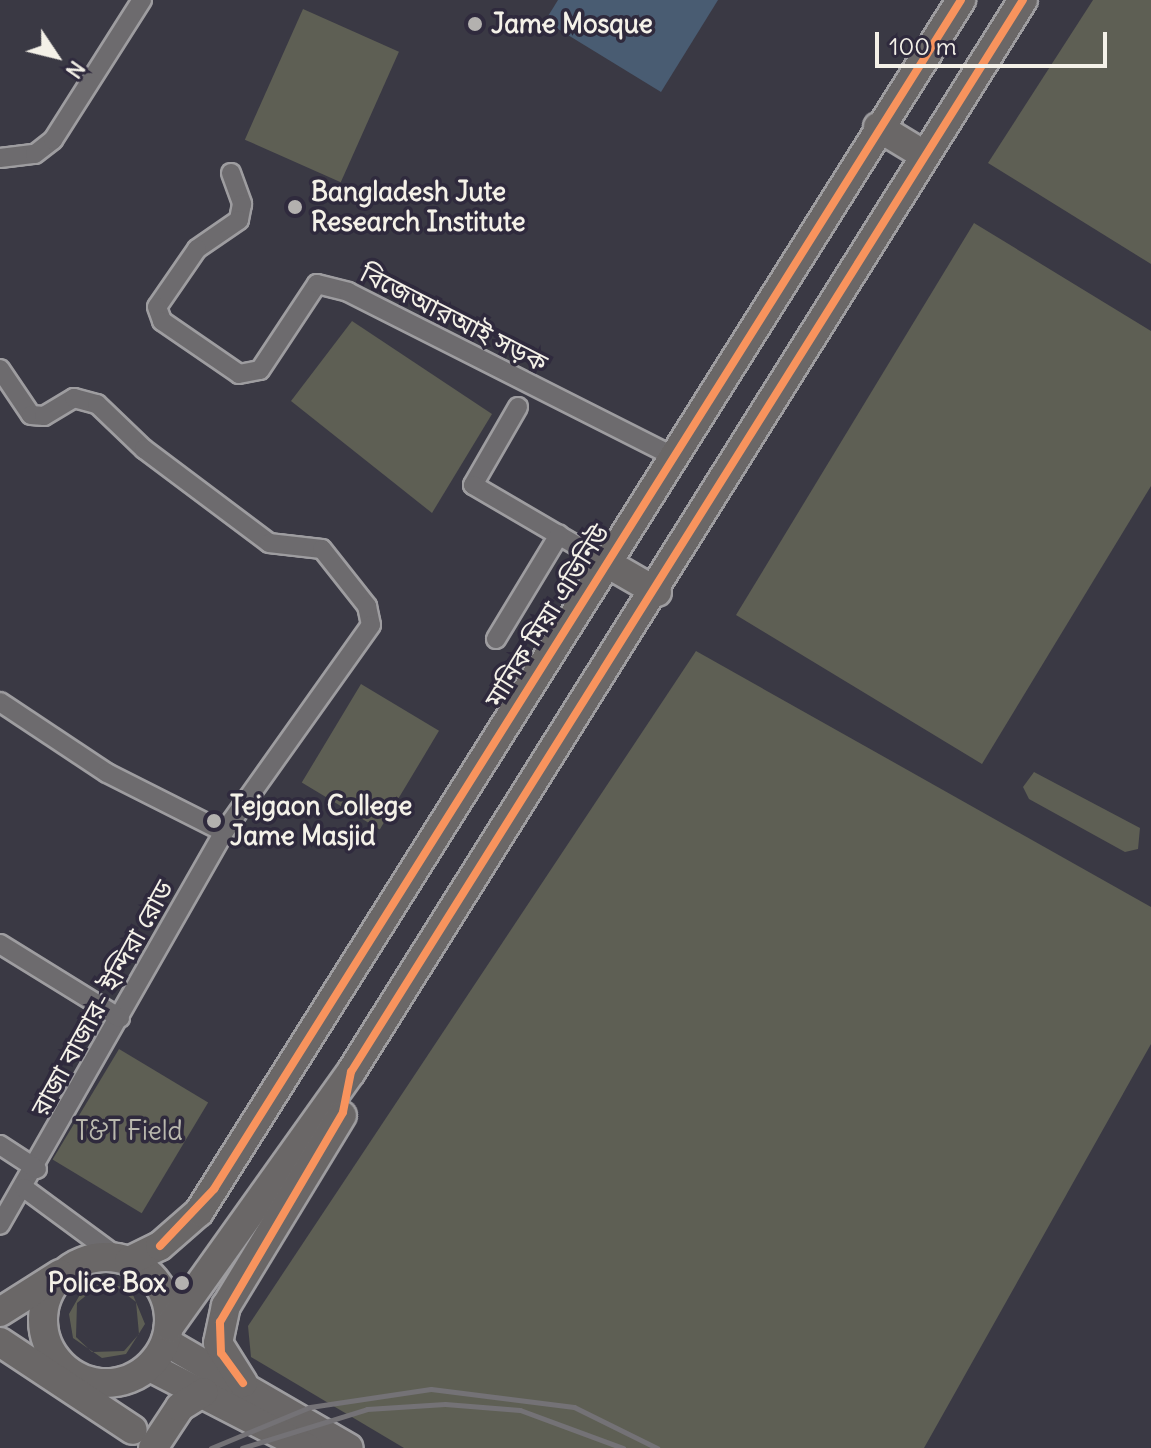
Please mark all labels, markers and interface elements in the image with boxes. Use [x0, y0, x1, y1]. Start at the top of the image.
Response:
place label: Jame Mosque [491, 8, 653, 40]
marker: Jame Mosque [466, 15, 484, 33]
north arrow [16, 16, 96, 96]
scale bar [879, 16, 1111, 66]
text: 100 m [889, 31, 957, 61]
text: N [60, 56, 91, 84]
place label: Bangladesh Jute Research Institute [311, 176, 526, 238]
marker: Bangladesh Jute Research Institute [286, 198, 304, 216]
street label: বিজেআরআই সড়ক [355, 257, 553, 379]
street label: মানিক মিয়া এভিনিউ [478, 519, 616, 713]
place label: Tejgaon College Jame Masjid [230, 790, 412, 852]
marker: Tejgaon College Jame Masjid [205, 812, 223, 830]
street label: রাজা বাজার- ইন্দিরা রোড [24, 875, 180, 1121]
park label: T&T Field [75, 1115, 183, 1147]
place label: Police Box [48, 1267, 166, 1299]
marker: Police Box [173, 1274, 191, 1292]

